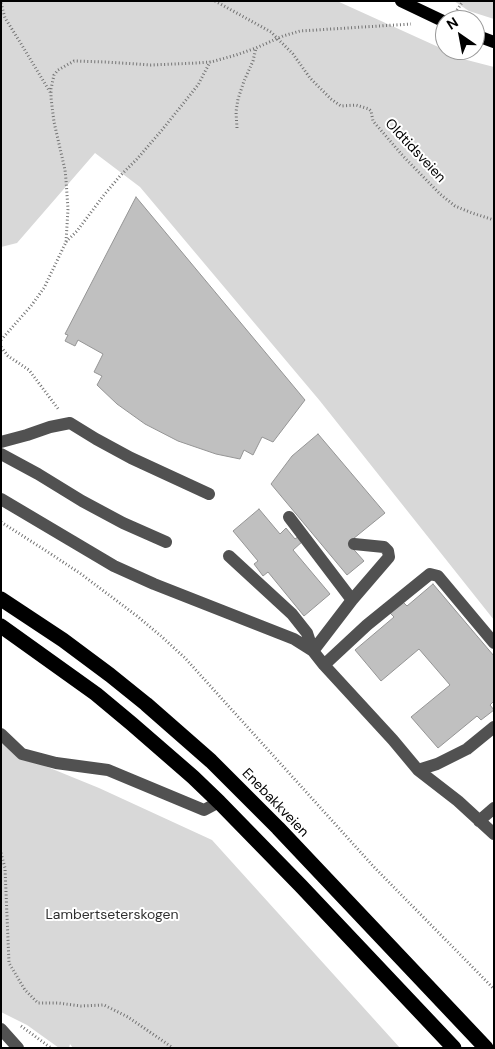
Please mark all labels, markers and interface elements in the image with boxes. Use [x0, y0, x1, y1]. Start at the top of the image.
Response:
north arrow [435, 10, 485, 60]
text: N [443, 13, 462, 34]
street label: Oldtidsveien [381, 116, 449, 186]
street label: Enebakkveien [238, 765, 312, 841]
park label: Lambertseterskogen [45, 907, 179, 923]

